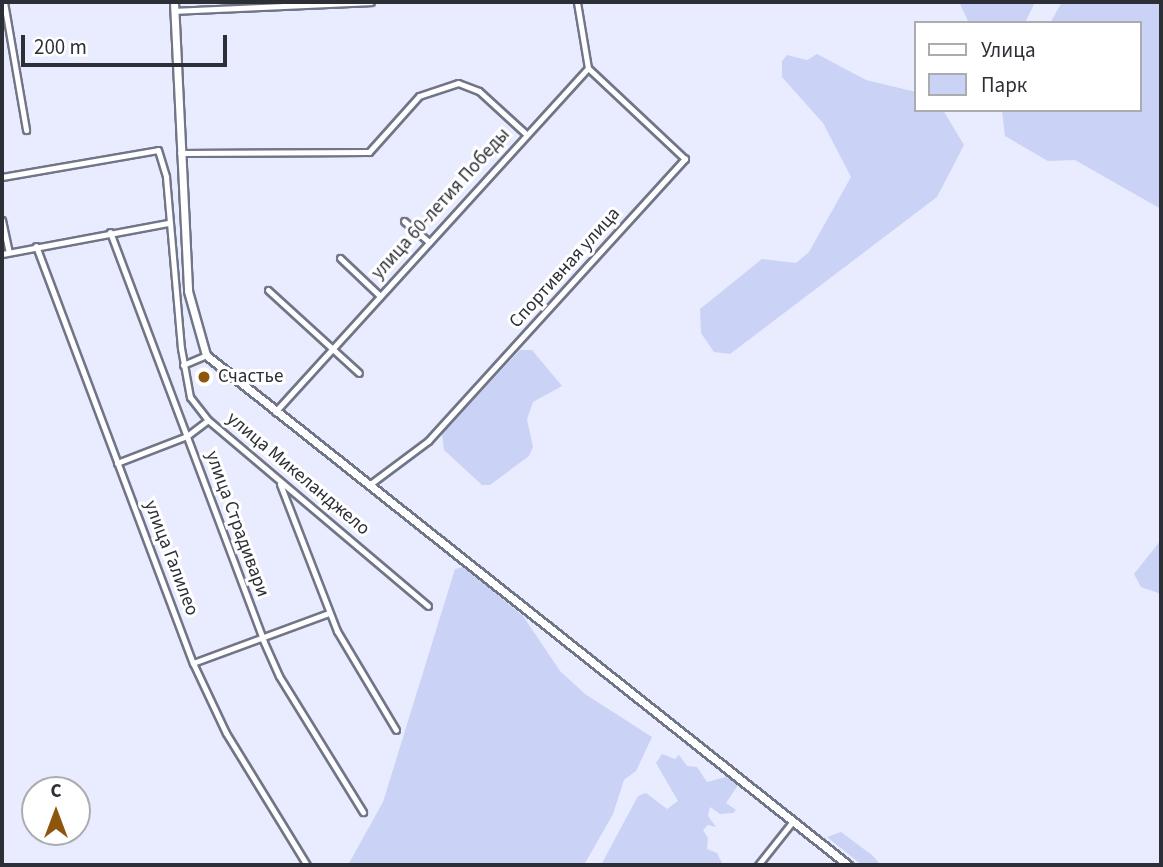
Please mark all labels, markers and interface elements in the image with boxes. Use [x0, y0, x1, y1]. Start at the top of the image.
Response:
scale bar [24, 21, 231, 65]
legend [914, 21, 1142, 112]
text: 200 m [34, 32, 87, 62]
text: Улица [981, 35, 1036, 65]
text: Парк [981, 70, 1027, 100]
street label: улица 60-летия Победы [367, 124, 515, 284]
street label: Спортивная улица [505, 203, 625, 333]
place label: Счастье [218, 366, 283, 388]
marker: Счастье [196, 369, 212, 385]
street label: улица Микеланджело [222, 407, 374, 541]
street label: улица Страдивари [200, 448, 274, 600]
street label: улица Галилео [139, 497, 203, 619]
north arrow [21, 776, 91, 846]
text: С [50, 778, 62, 805]

